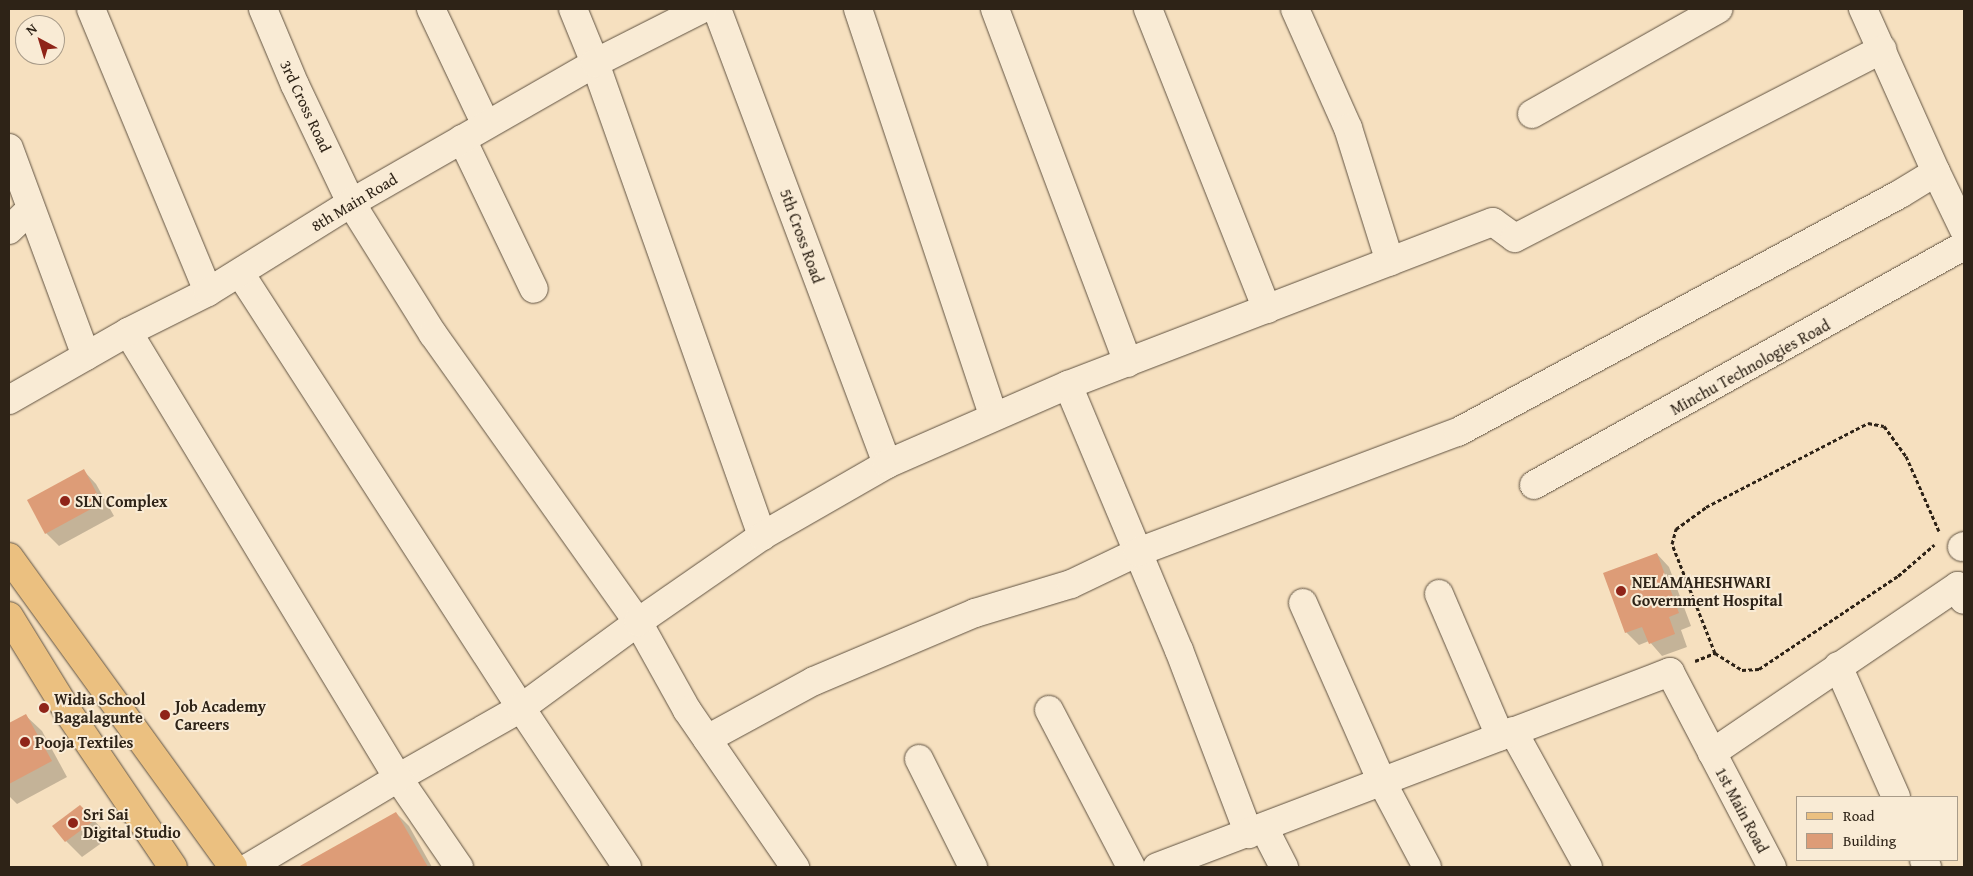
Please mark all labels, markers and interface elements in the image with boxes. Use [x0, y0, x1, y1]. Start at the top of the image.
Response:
north arrow [15, 15, 65, 65]
text: N [21, 18, 41, 40]
street label: 3rd Cross Road [276, 57, 336, 155]
street label: 8th Main Road [307, 169, 401, 235]
street label: 5th Cross Road [776, 186, 828, 286]
street label: Minchu Technologies Road [1667, 315, 1833, 419]
place label: SLN Complex [75, 491, 167, 511]
marker: SLN Complex [59, 495, 71, 507]
place label: NELAMAHESHWARI Government Hospital [1632, 572, 1783, 610]
marker: NELAMAHESHWARI Government Hospital [1614, 584, 1628, 598]
place label: Widia School Bagalagunte [54, 689, 145, 727]
place label: Job Academy Careers [175, 696, 266, 734]
marker: Widia School Bagalagunte [38, 702, 50, 714]
marker: Job Academy Careers [159, 709, 171, 721]
place label: Pooja Textiles [35, 732, 133, 752]
marker: Pooja Textiles [19, 736, 31, 748]
street label: 1st Main Road [1711, 764, 1773, 856]
legend [1796, 796, 1958, 861]
place label: Sri Sai Digital Studio [83, 804, 181, 842]
text: Road [1843, 805, 1874, 826]
marker: Sri Sai Digital Studio [67, 817, 79, 829]
text: Building [1843, 830, 1896, 851]

